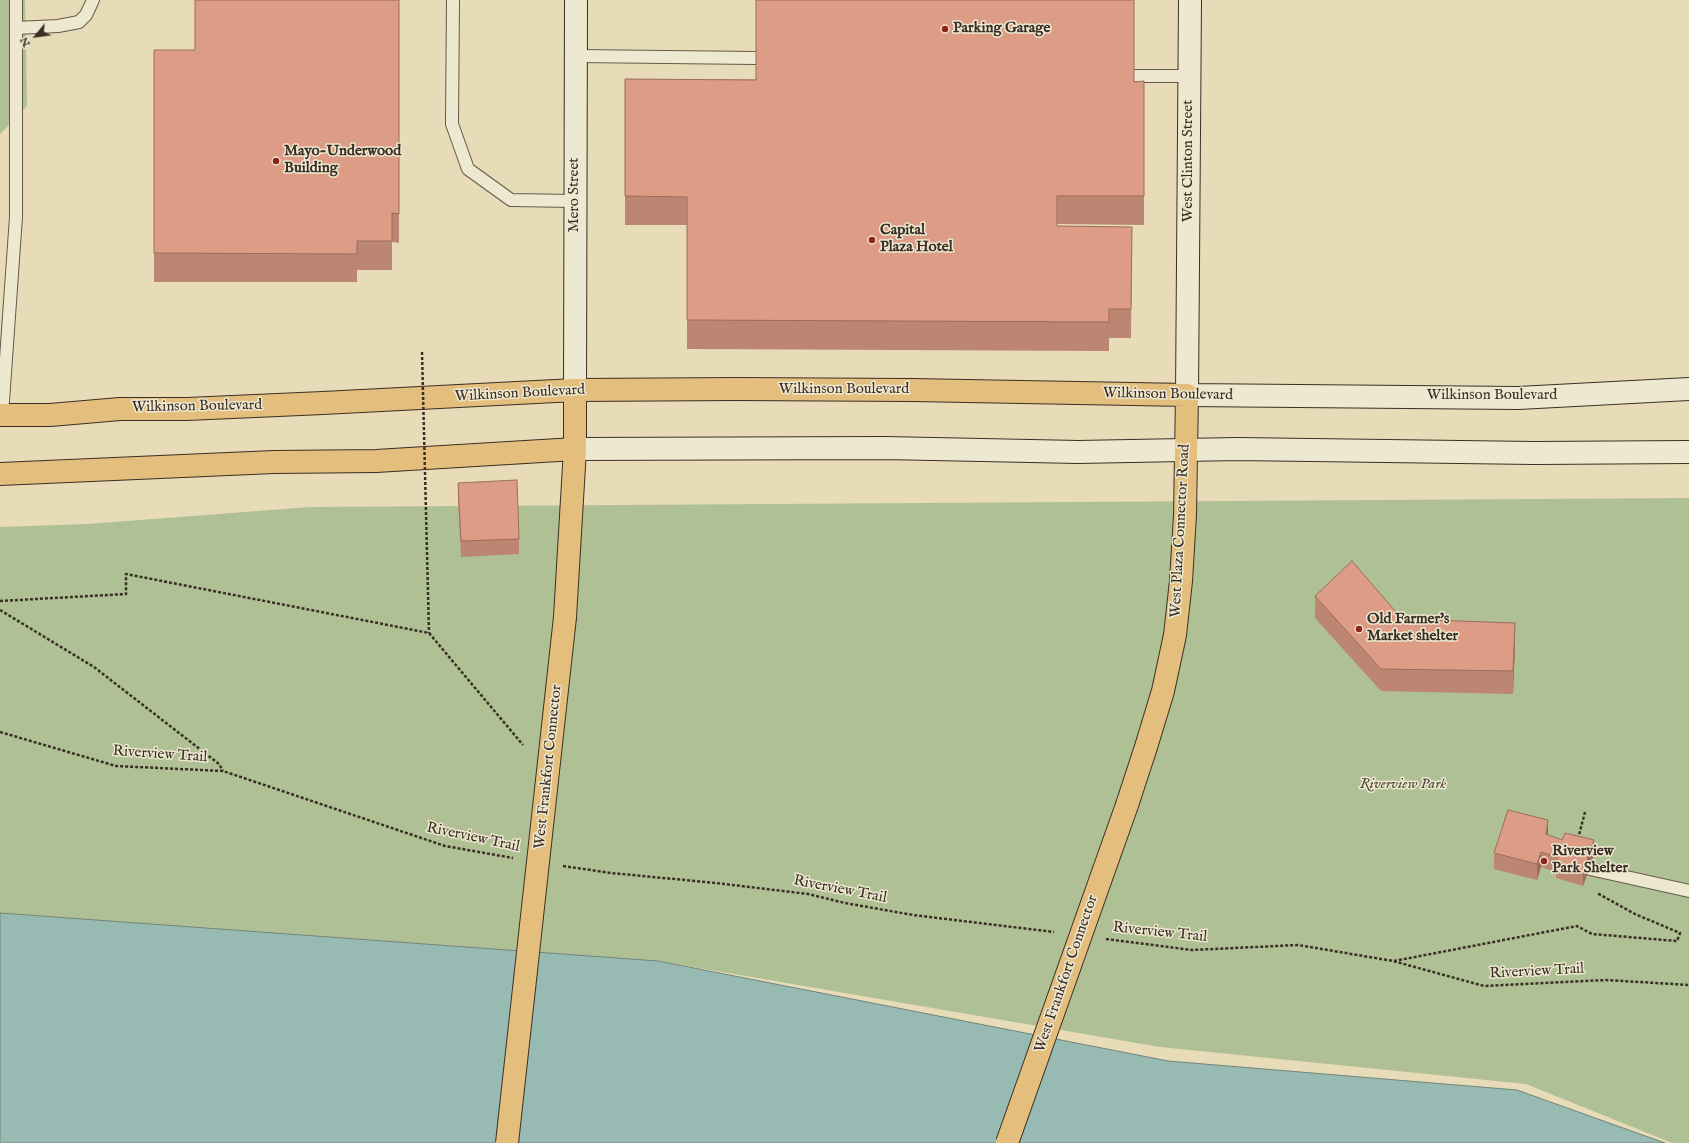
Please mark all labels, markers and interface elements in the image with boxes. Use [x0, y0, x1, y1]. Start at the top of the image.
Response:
north arrow [16, 16, 56, 56]
place label: Parking Garage [953, 20, 1050, 38]
marker: Parking Garage [940, 24, 950, 34]
text: N [17, 34, 34, 49]
street label: West Clinton Street [1180, 100, 1198, 222]
place label: Mayo-Underwood Building [284, 143, 401, 178]
marker: Mayo-Underwood Building [271, 156, 281, 166]
street label: Mero Street [566, 158, 584, 232]
place label: Capital Plaza Hotel [880, 222, 953, 257]
marker: Capital Plaza Hotel [867, 235, 877, 245]
street label: Wilkinson Boulevard [779, 381, 909, 399]
street label: Wilkinson Boulevard [454, 382, 586, 406]
street label: Wilkinson Boulevard [1103, 385, 1233, 405]
street label: Wilkinson Boulevard [1427, 387, 1557, 405]
street label: Wilkinson Boulevard [132, 397, 262, 417]
street label: West Plaza Connector Road [1167, 444, 1195, 618]
place label: Old Farmer's Market shelter [1367, 611, 1458, 646]
marker: Old Farmer's Market shelter [1354, 624, 1364, 634]
street label: West Frankfort Connector [531, 684, 567, 850]
street label: Riverview Trail [112, 743, 208, 767]
park label: Riverview Park [1360, 776, 1446, 794]
street label: Riverview Trail [425, 819, 521, 857]
place label: Riverview Park Shelter [1552, 843, 1628, 878]
marker: Riverview Park Shelter [1539, 856, 1549, 866]
street label: Riverview Trail [792, 872, 888, 908]
street label: West Frankfort Connector [1032, 893, 1102, 1055]
street label: Riverview Trail [1112, 919, 1208, 947]
street label: Riverview Trail [1489, 961, 1585, 983]

